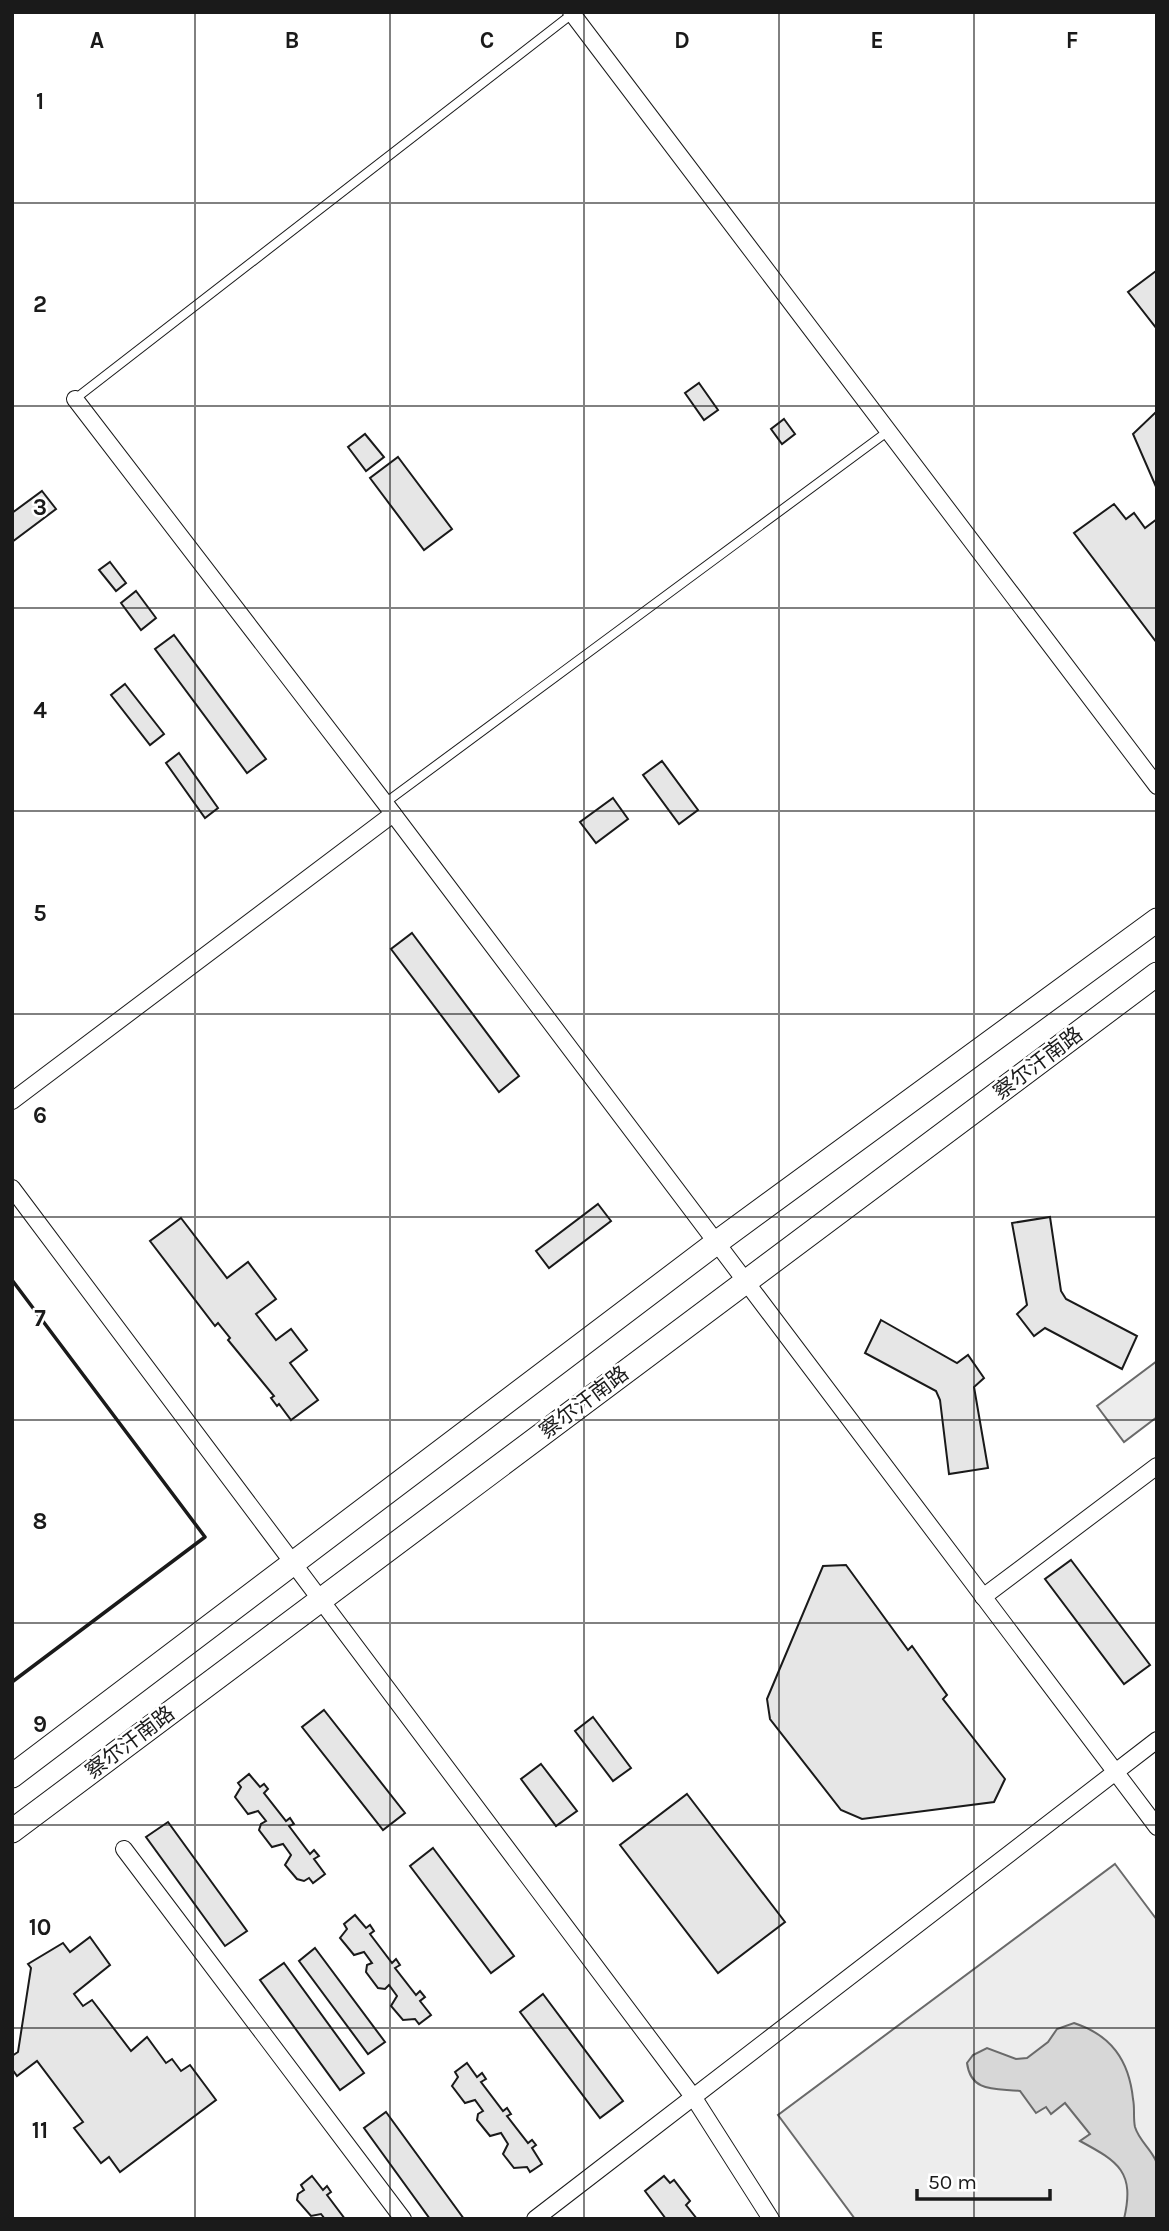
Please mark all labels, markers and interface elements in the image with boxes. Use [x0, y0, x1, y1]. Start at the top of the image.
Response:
text: A [90, 27, 104, 54]
text: B [285, 27, 299, 54]
text: C [480, 27, 494, 54]
text: D [674, 27, 690, 54]
text: E [870, 27, 884, 54]
text: F [1066, 27, 1078, 54]
text: 1 [36, 88, 44, 115]
text: 2 [33, 291, 47, 318]
text: 3 [33, 494, 47, 521]
text: 4 [33, 697, 47, 724]
text: 5 [33, 900, 47, 927]
street label: 察尔汗南路 [989, 1022, 1087, 1104]
text: 6 [33, 1102, 47, 1129]
text: 7 [34, 1305, 46, 1332]
street label: 察尔汗南路 [535, 1361, 633, 1443]
text: 8 [33, 1508, 47, 1535]
street label: 察尔汗南路 [81, 1701, 179, 1783]
text: 9 [33, 1711, 47, 1738]
text: 10 [29, 1914, 51, 1941]
text: 11 [32, 2117, 48, 2144]
scale bar [917, 2158, 1050, 2202]
text: 50 m [928, 2170, 977, 2194]

